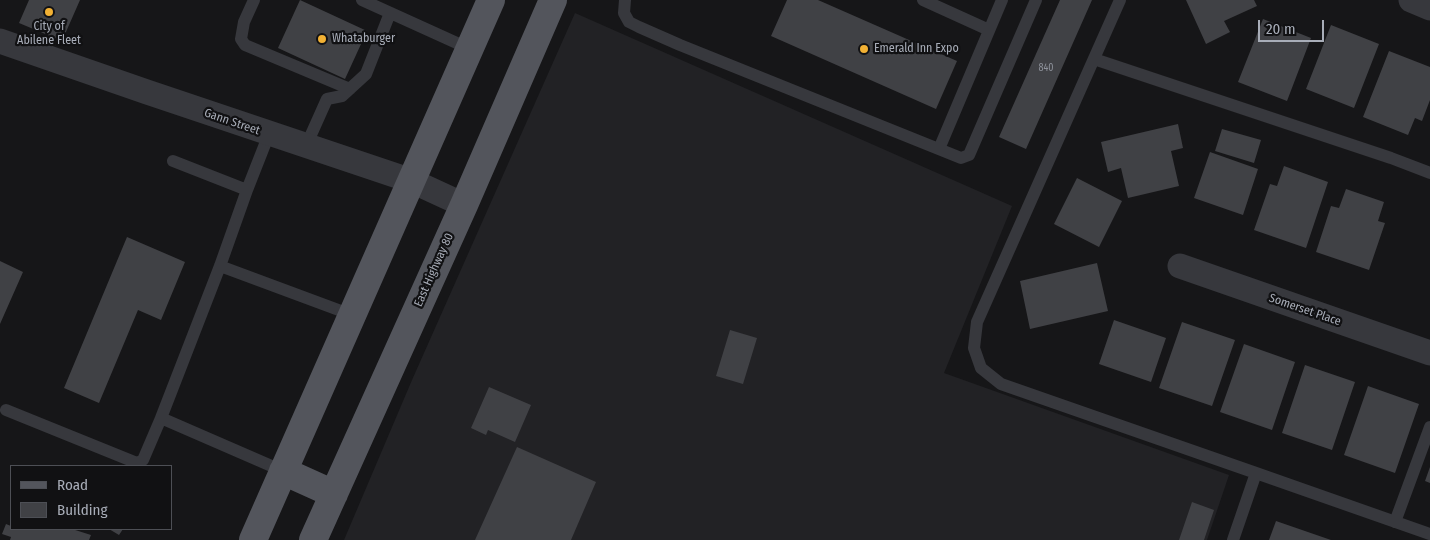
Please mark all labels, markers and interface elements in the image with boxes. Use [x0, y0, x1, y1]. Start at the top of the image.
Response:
marker: City of Abilene Fleet [43, 6, 55, 18]
scale bar [1260, 10, 1326, 42]
place label: City of Abilene Fleet [17, 20, 81, 48]
text: 20 m [1266, 20, 1296, 38]
place label: Whataburger [332, 32, 395, 46]
marker: Whataburger [316, 33, 328, 45]
place label: Emerald Inn Expo [874, 42, 959, 56]
marker: Emerald Inn Expo [858, 43, 870, 55]
house number: 840 [1038, 62, 1054, 74]
street label: Gann Street [202, 106, 262, 138]
street label: East Highway 80 [411, 231, 457, 309]
street label: Somerset Place [1267, 291, 1343, 329]
legend [10, 465, 172, 530]
text: Road [57, 476, 88, 494]
text: Building [57, 501, 108, 519]

